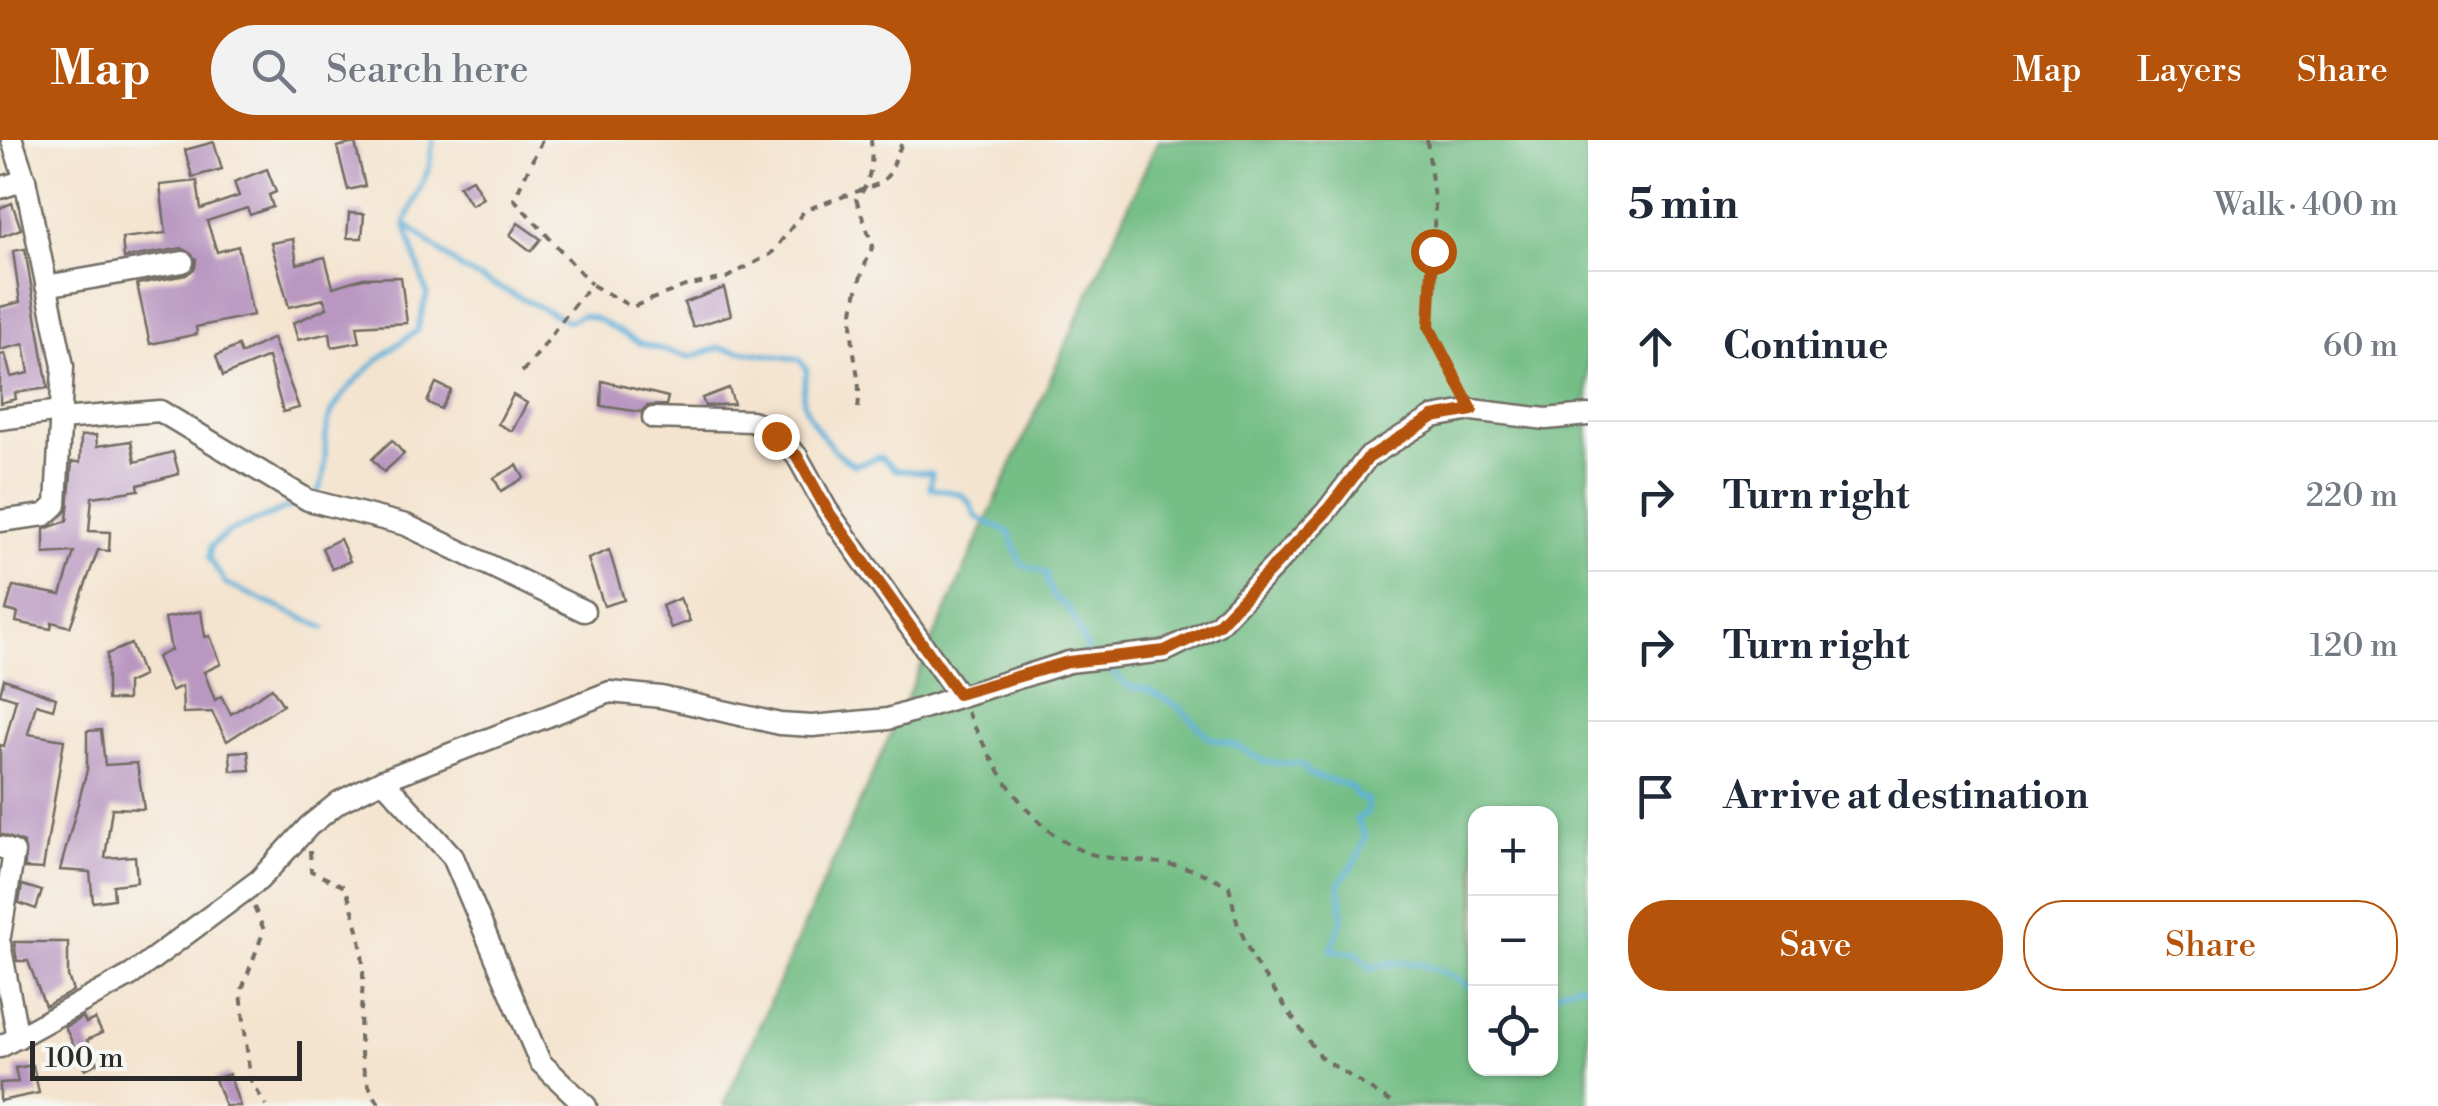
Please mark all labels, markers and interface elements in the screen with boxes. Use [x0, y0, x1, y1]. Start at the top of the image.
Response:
search box [211, 25, 911, 115]
text: Map [50, 40, 151, 100]
icon: search [246, 43, 301, 98]
text: Search here [326, 47, 529, 94]
text: Map [2013, 49, 2082, 92]
text: Layers [2137, 49, 2242, 92]
text: Share [2297, 49, 2388, 92]
text: 5 min [1628, 179, 1738, 232]
text: Walk · 400 m [2214, 185, 2398, 225]
route start [1411, 229, 1457, 275]
icon: ahead [1628, 319, 1683, 374]
text: Continue [1723, 323, 1888, 370]
text: 60 m [2323, 326, 2398, 366]
route end [754, 414, 800, 460]
icon: right [1628, 469, 1683, 524]
text: Turn right [1723, 473, 1909, 520]
text: 220 m [2306, 476, 2398, 516]
icon: right [1628, 619, 1683, 674]
text: Turn right [1723, 623, 1909, 670]
text: 120 m [2309, 626, 2398, 666]
icon: arrive [1628, 769, 1683, 824]
text: Arrive at destination [1723, 773, 2089, 820]
map controls [1468, 806, 1558, 1076]
button: + [1468, 806, 1558, 896]
button: − [1468, 896, 1558, 986]
button: Save [1628, 900, 2003, 991]
button: Share [2023, 900, 2398, 991]
button: locate [1468, 986, 1558, 1076]
scale bar [30, 1036, 302, 1080]
text: 100 m [45, 1041, 124, 1076]

